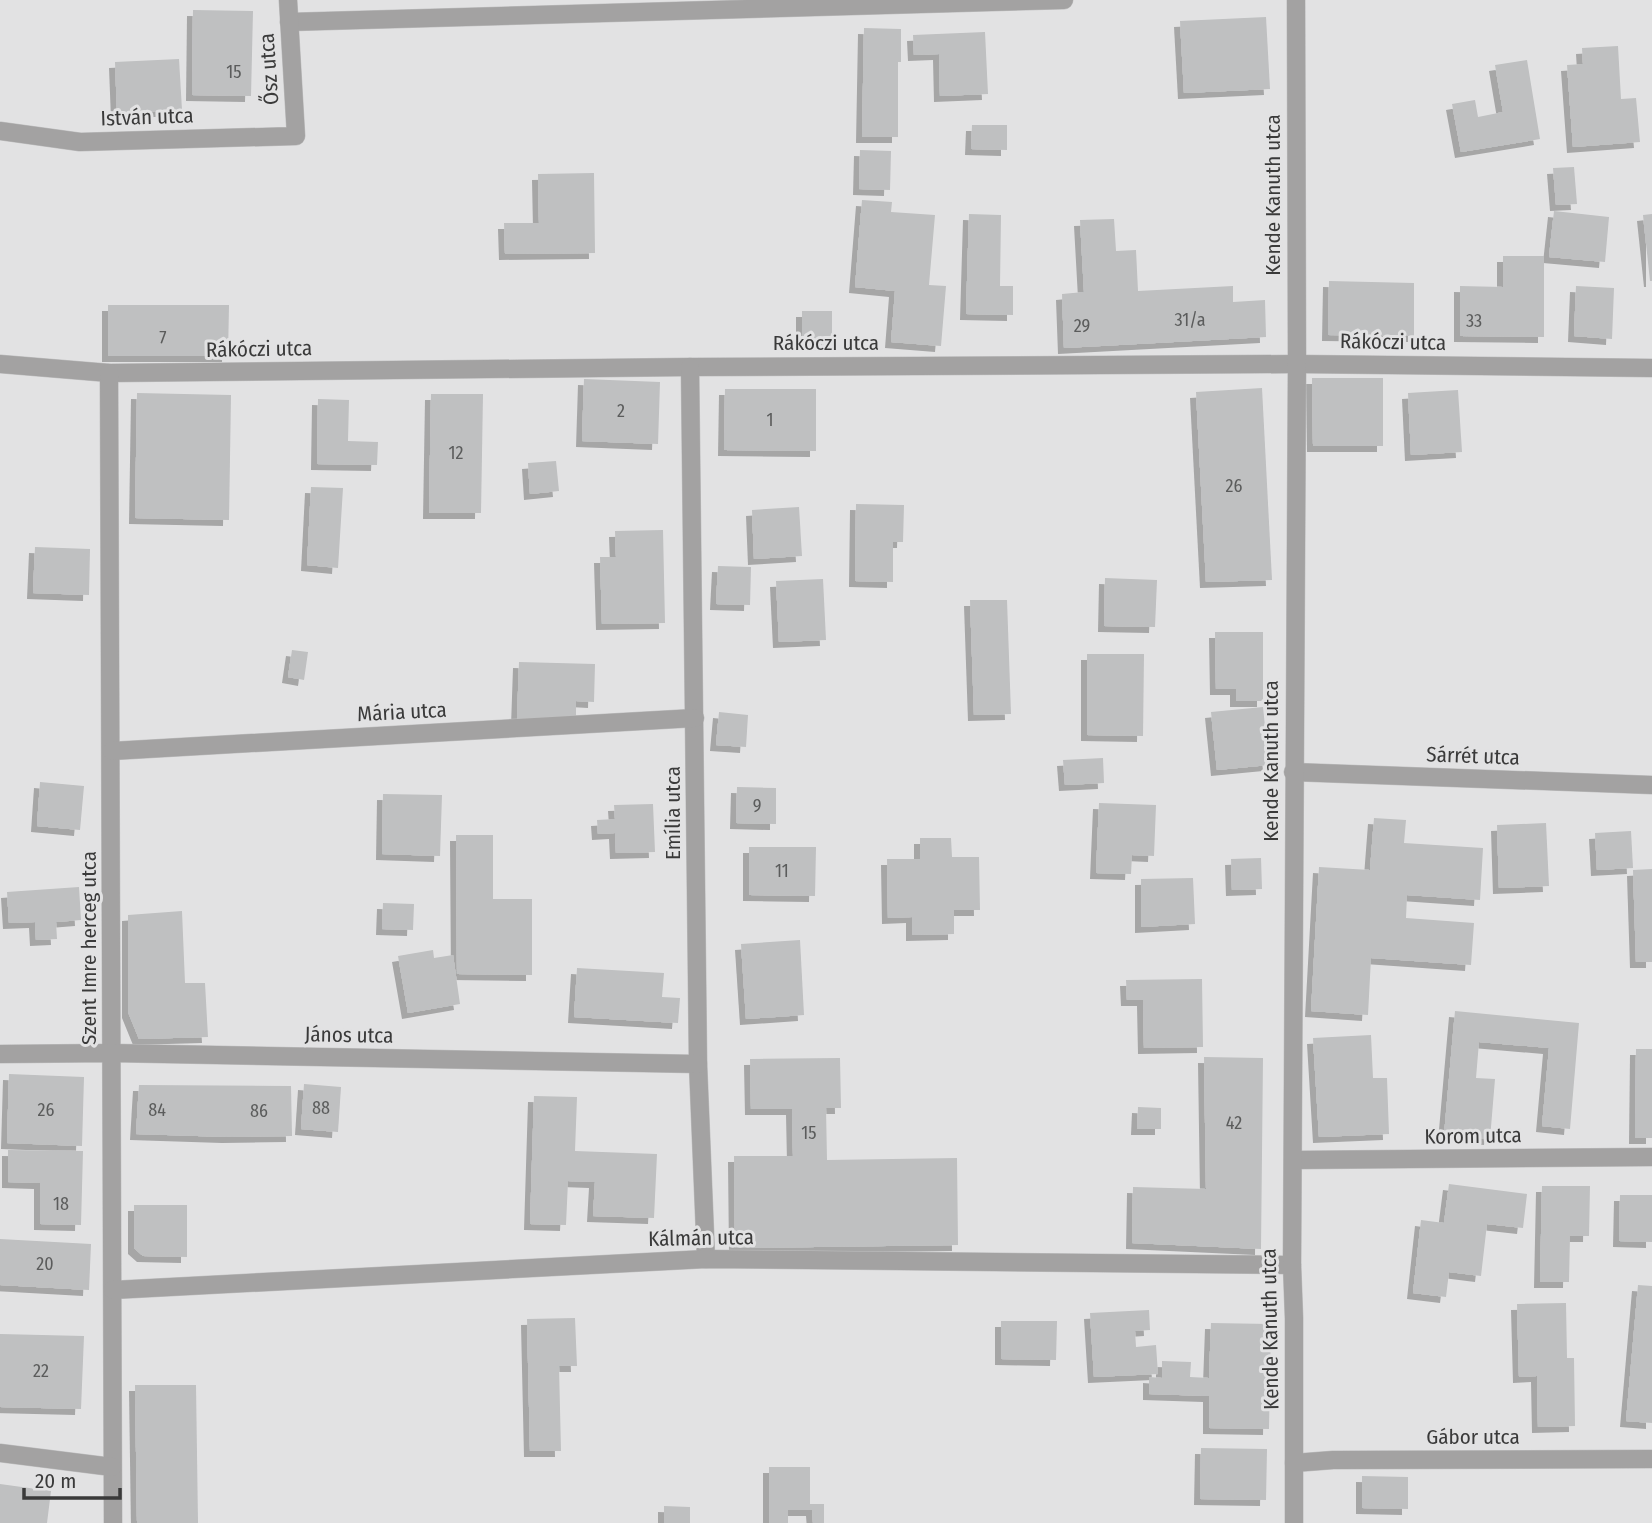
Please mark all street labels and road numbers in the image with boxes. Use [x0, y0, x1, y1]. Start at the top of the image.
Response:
street label: Ősz utca [254, 32, 284, 106]
street label: István utca [100, 102, 194, 132]
street label: Kende Kanuth utca [1260, 114, 1286, 276]
street label: Rákóczi utca [1340, 328, 1446, 356]
street label: Rákóczi utca [773, 330, 879, 356]
street label: Rákóczi utca [206, 335, 312, 363]
street label: Kende Kanuth utca [1258, 680, 1284, 842]
street label: Mária utca [357, 697, 447, 727]
street label: Sárrét utca [1426, 741, 1520, 771]
street label: Emília utca [660, 766, 686, 860]
street label: Szent Imre herceg utca [76, 851, 102, 1045]
street label: János utca [304, 1021, 394, 1049]
street label: Korom utca [1424, 1122, 1522, 1150]
street label: Kálmán utca [648, 1224, 754, 1252]
street label: Kende Kanuth utca [1256, 1248, 1284, 1410]
street label: Gábor utca [1426, 1424, 1520, 1450]

